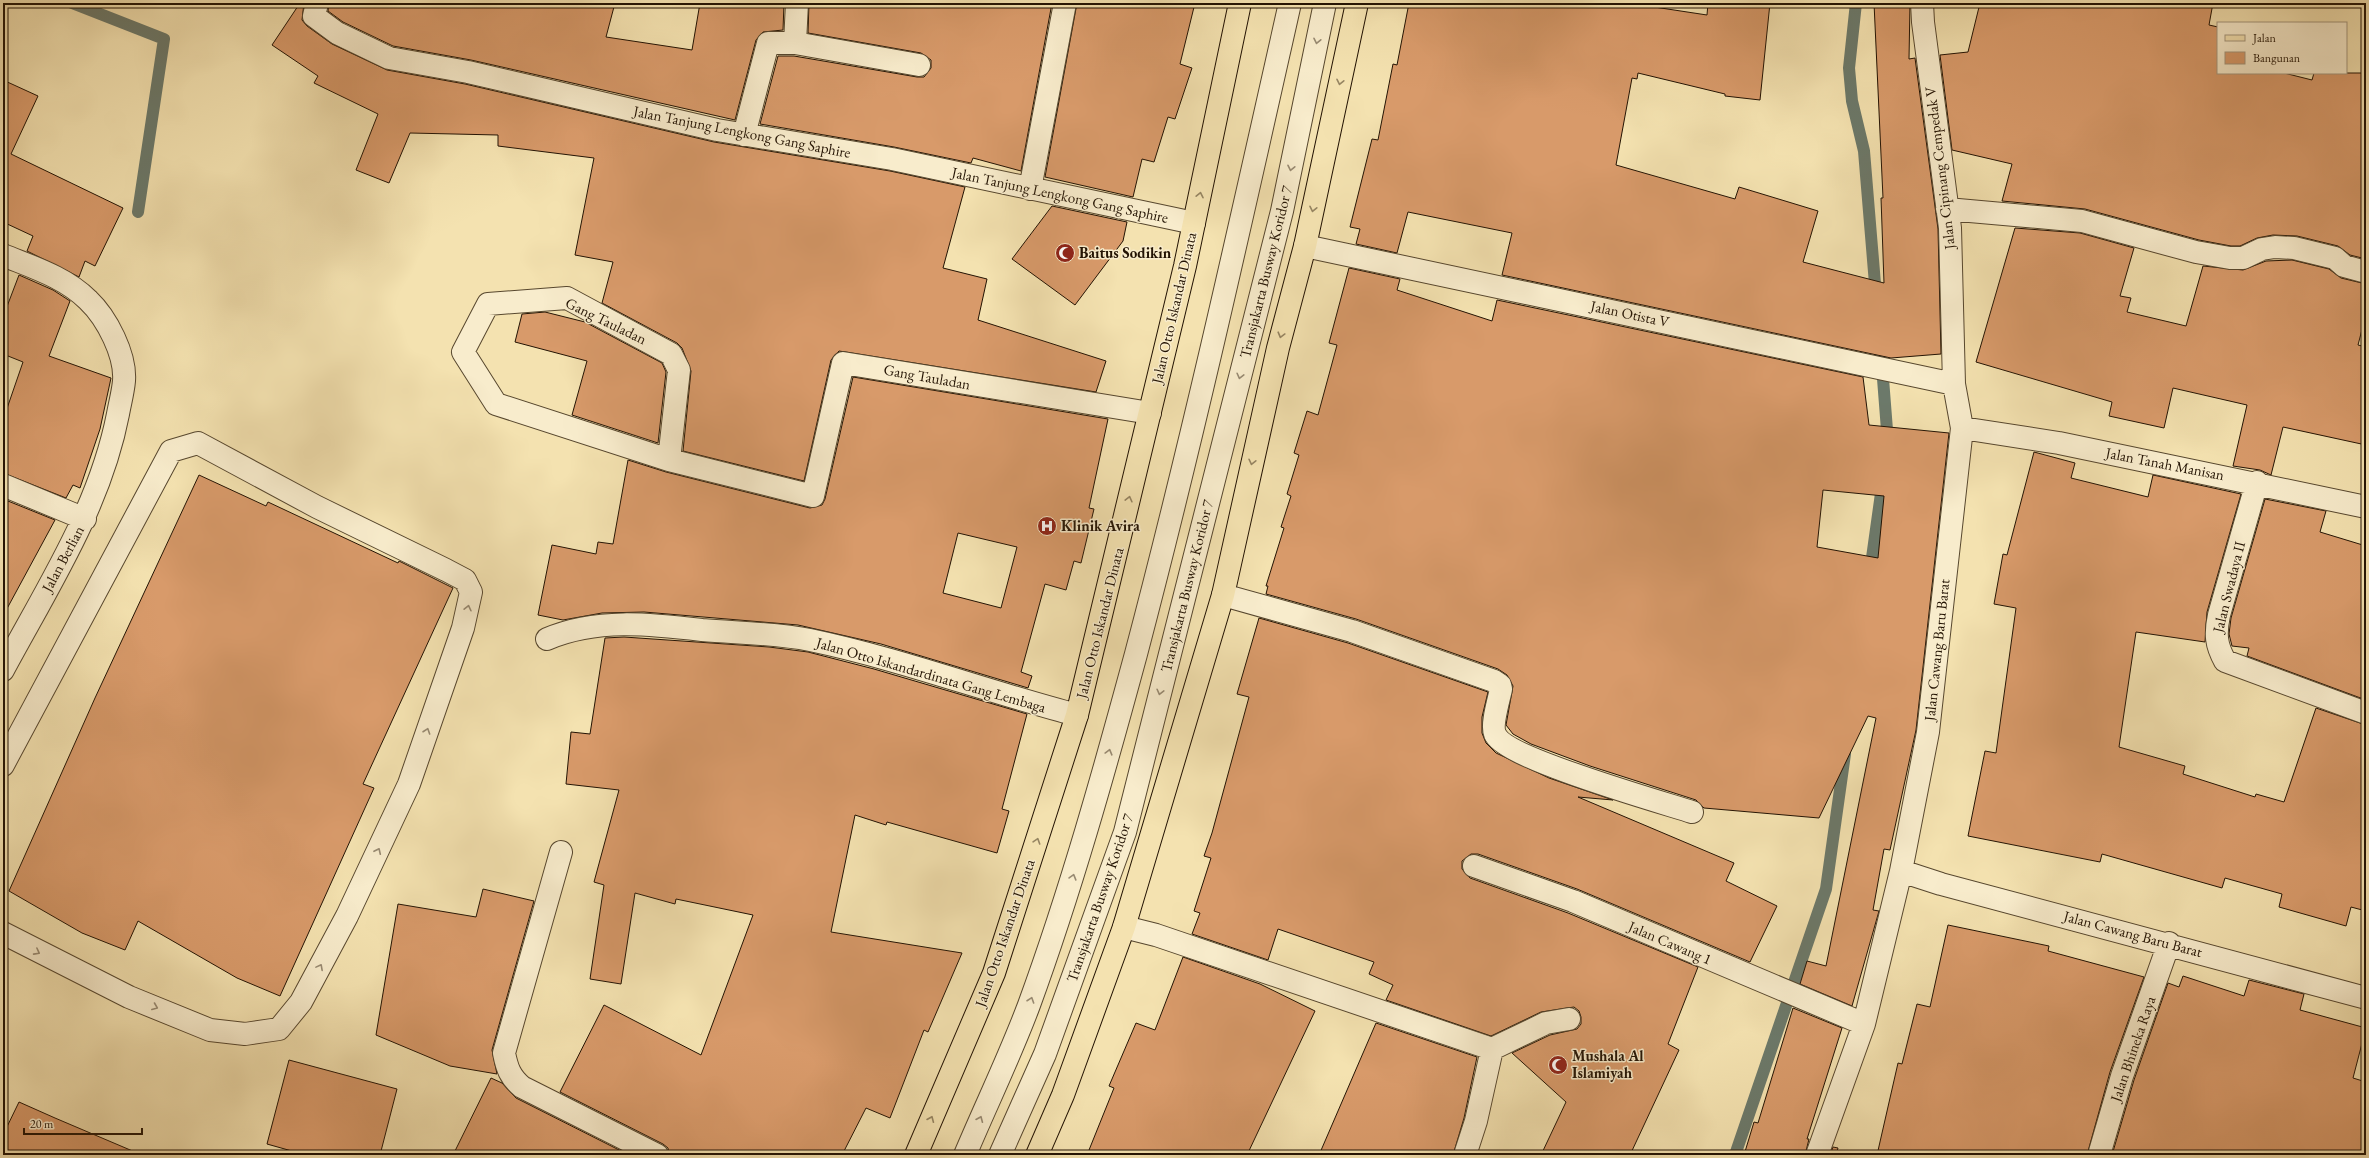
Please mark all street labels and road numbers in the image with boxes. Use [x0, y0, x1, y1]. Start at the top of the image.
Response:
street label: Jalan Cipinang Cempedak V [1920, 85, 1959, 253]
street label: Jalan Tanjung Lengkong Gang Saphire [630, 101, 852, 162]
street label: Jalan Tanjung Lengkong Gang Saphire [948, 162, 1170, 227]
street label: Transjakarta Busway Koridor 7 [1235, 183, 1296, 360]
street label: Jalan Otto Iskandar Dinata [1146, 230, 1200, 387]
street label: Gang Tauladan [563, 293, 650, 348]
street label: Jalan Otista V [1587, 295, 1672, 331]
street label: Gang Tauladan [882, 360, 972, 394]
street label: Jalan Tanah Manisan [2102, 442, 2226, 484]
street label: Transjakarta Busway Koridor 7 [1156, 497, 1217, 674]
street label: Jalan Berlian [36, 522, 88, 597]
street label: Jalan Swadaya II [2207, 539, 2249, 637]
street label: Jalan Otto Iskandar Dinata [1071, 545, 1127, 702]
street label: Jalan Cawang Baru Barat [1919, 578, 1953, 724]
street label: Jalan Otto Iskandardinata Gang Lembaga [812, 632, 1048, 716]
street label: Transjakarta Busway Koridor 7 [1062, 810, 1138, 985]
street label: Jalan Otto Iskandar Dinata [970, 856, 1039, 1011]
street label: Jalan Cawang Baru Barat [2060, 905, 2205, 961]
street label: Jalan Cawang 1 [1624, 916, 1715, 969]
street label: Jalan Bhineka Raya [2105, 994, 2159, 1106]

